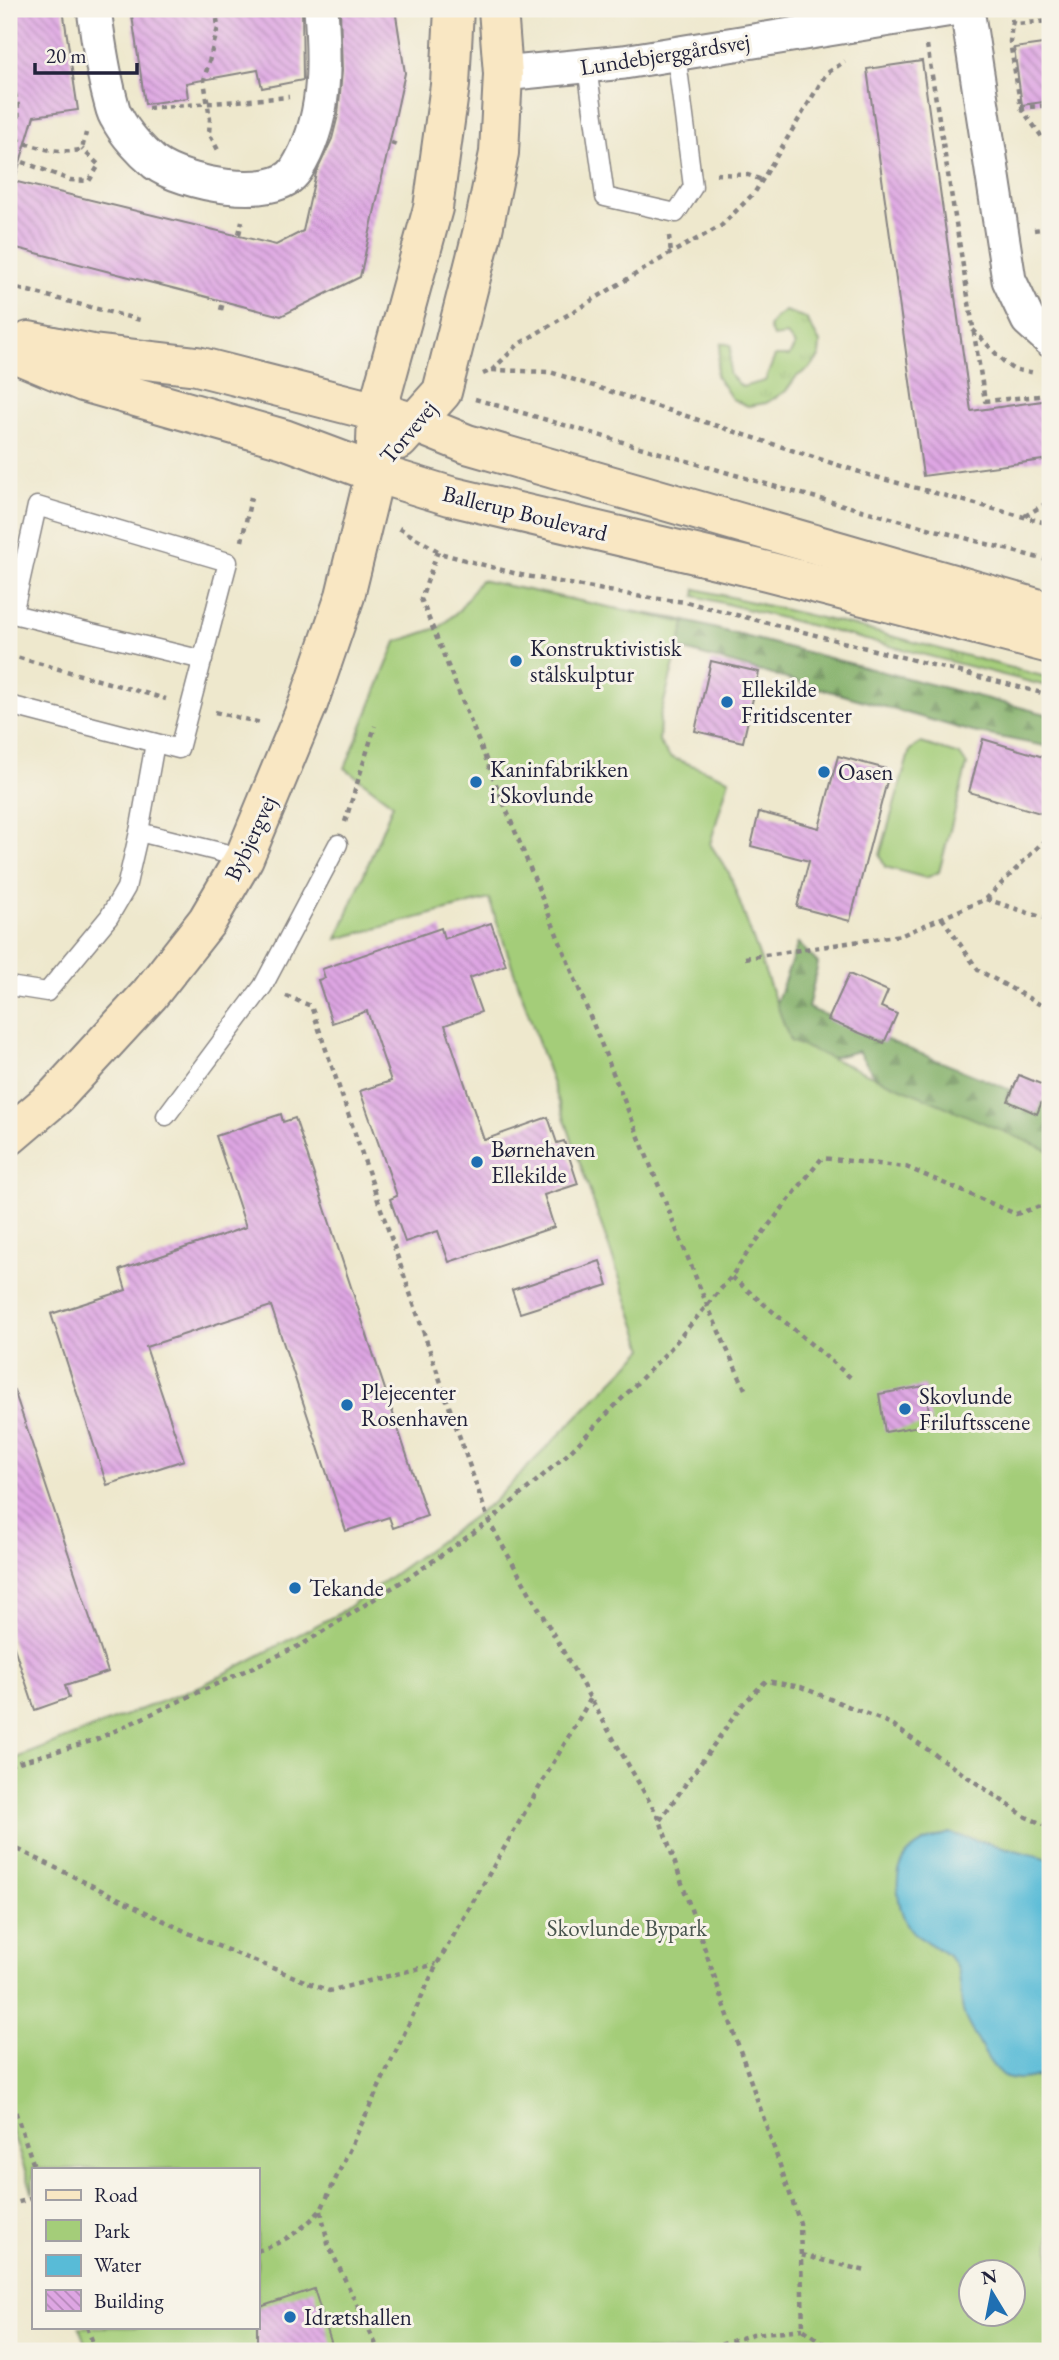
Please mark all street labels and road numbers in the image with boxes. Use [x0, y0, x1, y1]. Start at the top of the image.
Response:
street label: Lundebjerggårdsvej [578, 26, 752, 82]
street label: Torvevej [373, 394, 443, 470]
street label: Ballerup Boulevard [439, 478, 611, 548]
street label: Bybjergvej [217, 790, 283, 886]

